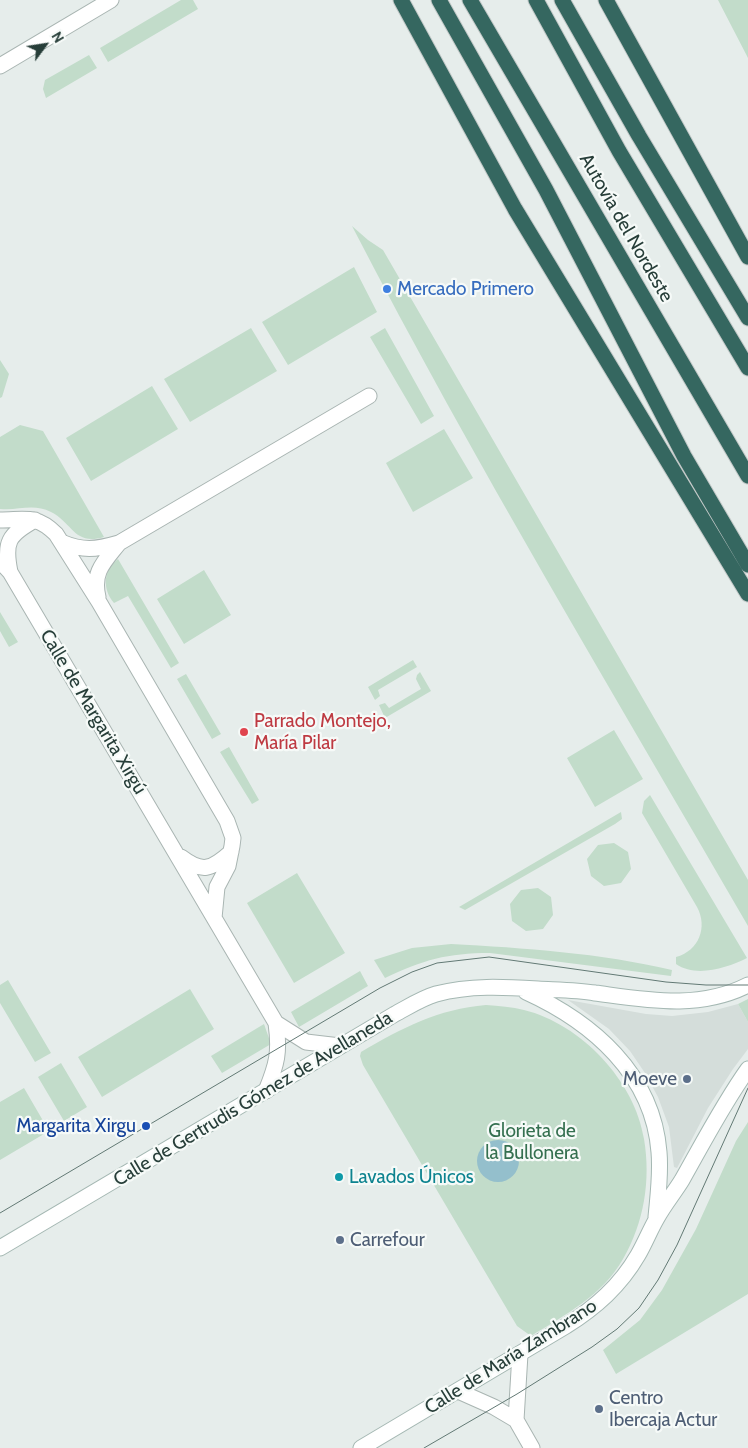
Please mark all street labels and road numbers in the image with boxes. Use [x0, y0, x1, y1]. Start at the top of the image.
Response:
street label: Autovía del Nordeste [574, 150, 678, 306]
street label: Calle de Margarita Xirgú [35, 626, 151, 798]
street label: Calle de Gertrudis Gómez de Avellaneda [110, 1007, 396, 1191]
street label: Calle de María Zambrano [421, 1295, 601, 1419]

